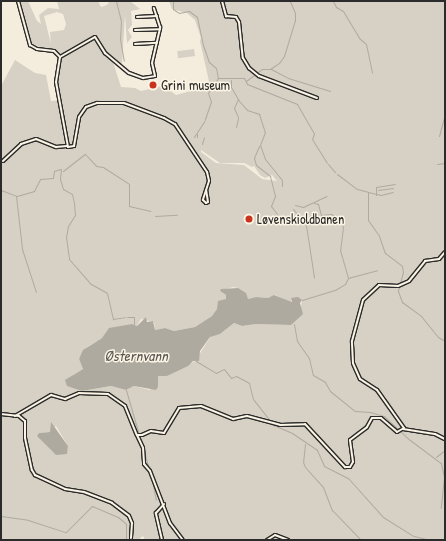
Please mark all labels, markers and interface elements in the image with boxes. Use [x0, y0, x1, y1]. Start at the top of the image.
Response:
place label: Grini museum [161, 77, 230, 93]
marker: Grini museum [148, 80, 158, 90]
place label: Løvenskioldbanen [257, 211, 344, 227]
marker: Løvenskioldbanen [244, 214, 254, 224]
water label: Østernvann [104, 347, 168, 365]

